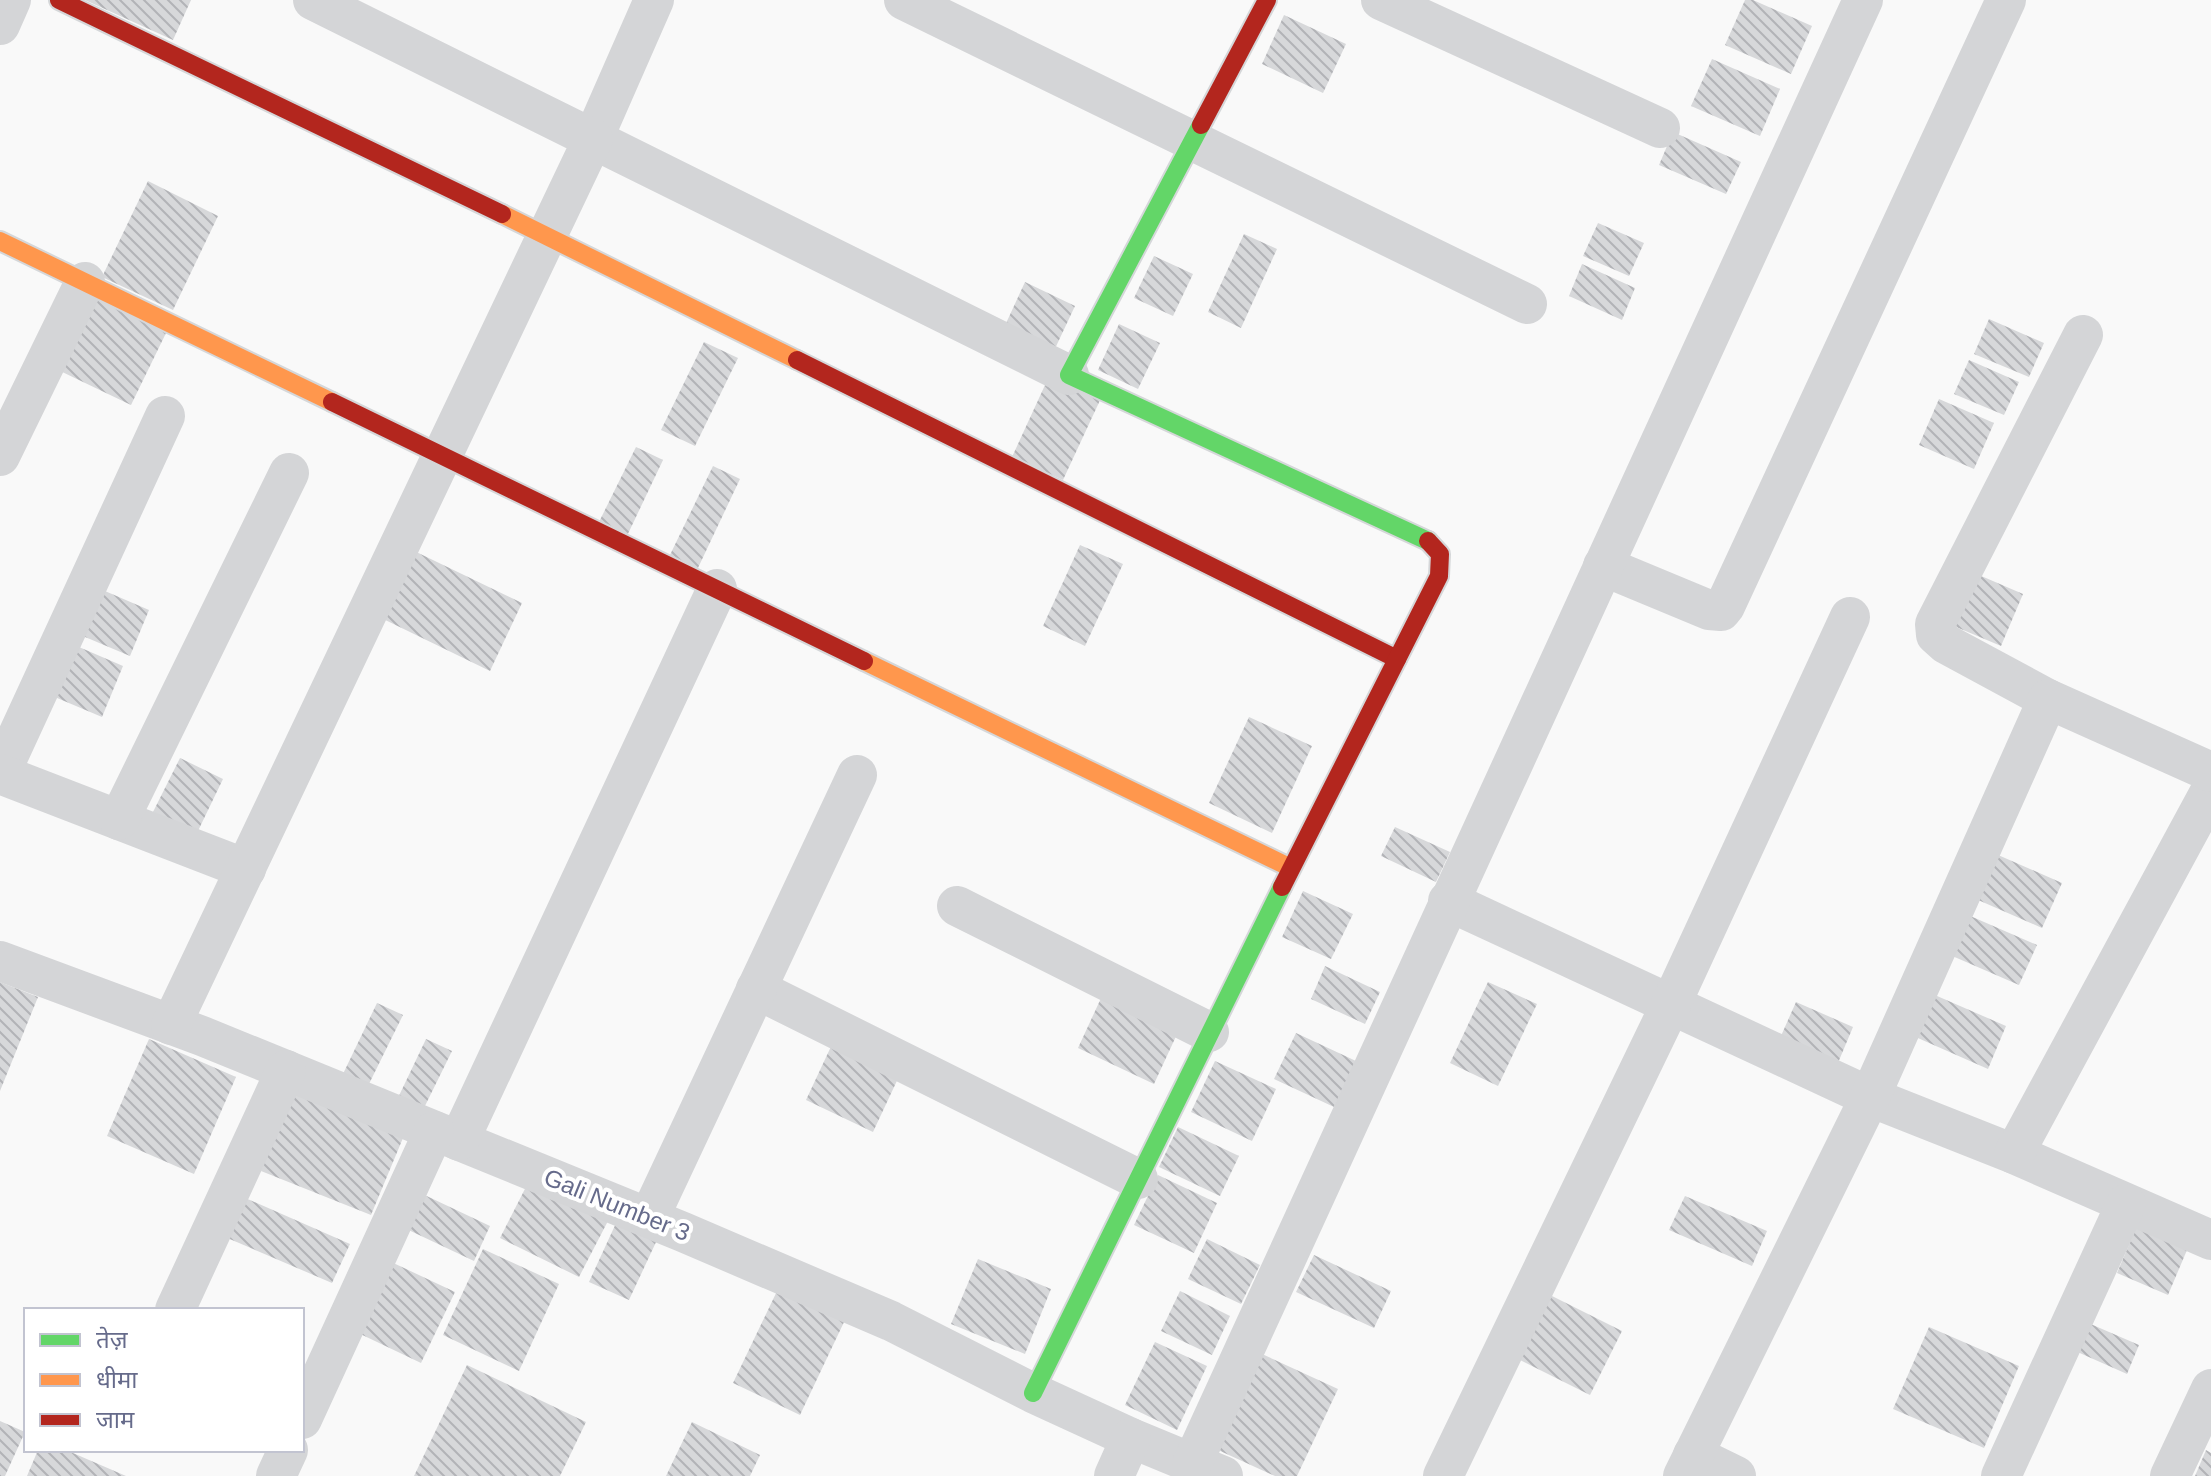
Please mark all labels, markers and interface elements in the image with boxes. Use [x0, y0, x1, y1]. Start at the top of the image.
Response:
street label: Gali Number 3 [540, 1163, 694, 1246]
legend [24, 1308, 304, 1452]
text: तेज़ [96, 1326, 129, 1353]
text: धीमा [96, 1366, 138, 1393]
text: जाम [96, 1406, 135, 1433]

